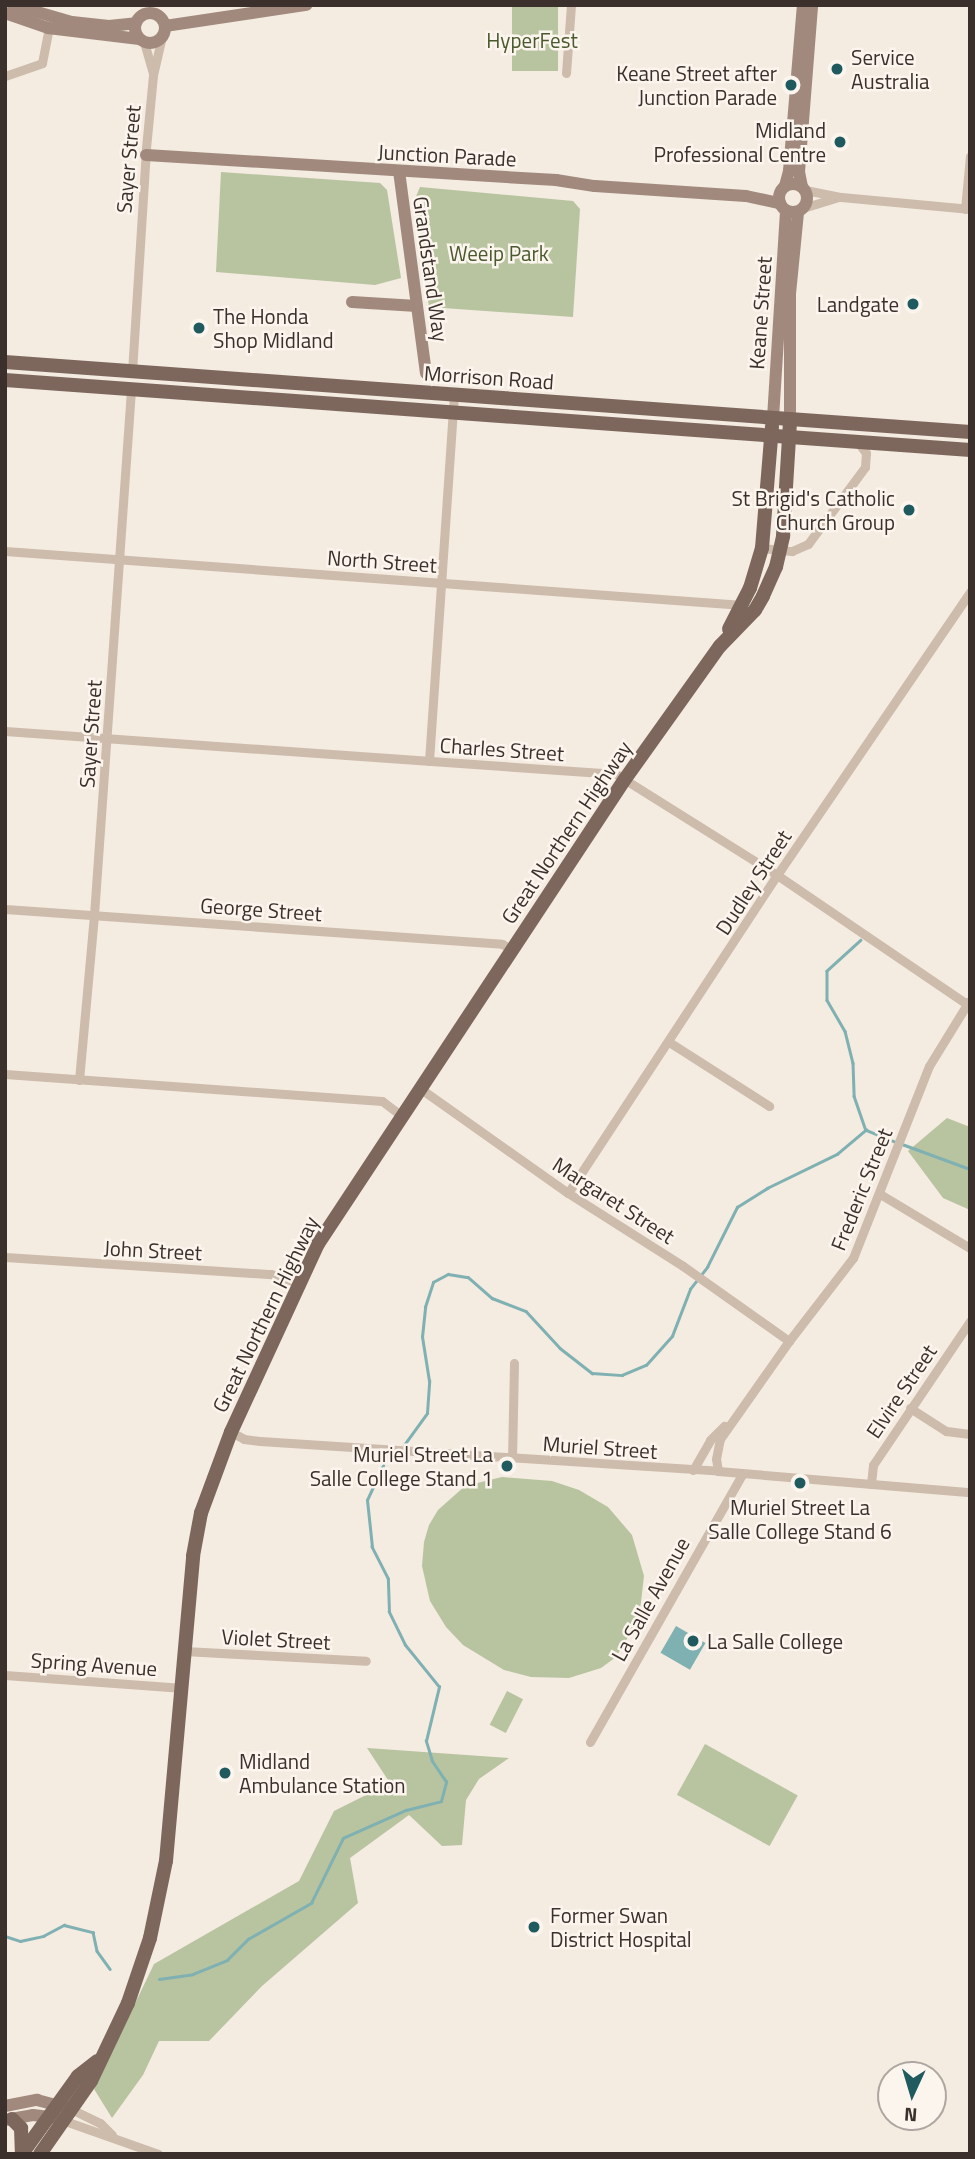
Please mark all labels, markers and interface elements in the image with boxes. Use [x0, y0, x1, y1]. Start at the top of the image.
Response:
park label: HyperFest [486, 27, 578, 53]
place label: Service Australia [851, 44, 930, 94]
place label: Keane Street after Junction Parade [616, 60, 777, 110]
marker: Service Australia [829, 61, 845, 77]
marker: Keane Street after Junction Parade [783, 77, 799, 93]
street label: Sayer Street [111, 104, 145, 214]
place label: Midland Professional Centre [653, 117, 826, 167]
marker: Midland Professional Centre [832, 134, 848, 150]
street label: Junction Parade [377, 139, 517, 171]
street label: Grandstand Way [408, 195, 454, 343]
park label: Weeip Park [449, 240, 549, 266]
street label: Keane Street [743, 256, 777, 370]
place label: Landgate [817, 291, 899, 317]
marker: Landgate [905, 296, 921, 312]
place label: The Honda Shop Midland [213, 303, 334, 353]
marker: The Honda Shop Midland [191, 320, 207, 336]
street label: Morrison Road [423, 360, 555, 394]
place label: St Brigid's Catholic Church Group [732, 485, 895, 535]
marker: St Brigid's Catholic Church Group [901, 502, 917, 518]
street label: North Street [326, 545, 438, 577]
street label: Sayer Street [74, 679, 106, 789]
street label: Charles Street [439, 732, 565, 766]
street label: Great Northern Highway [495, 736, 637, 928]
street label: Dudley Street [710, 825, 796, 939]
street label: George Street [199, 892, 323, 926]
street label: Frederic Street [825, 1124, 897, 1254]
street label: Margaret Street [548, 1151, 680, 1249]
street label: Great Northern Highway [207, 1212, 323, 1416]
street label: John Street [103, 1235, 203, 1265]
street label: Elvire Street [860, 1339, 942, 1443]
street label: Muriel Street [542, 1430, 658, 1464]
place label: Muriel Street La Salle College Stand 1 [310, 1441, 493, 1491]
marker: Muriel Street La Salle College Stand 1 [499, 1458, 515, 1474]
marker: Muriel Street La Salle College Stand 6 [792, 1475, 808, 1491]
place label: Muriel Street La Salle College Stand 6 [708, 1494, 892, 1544]
street label: La Salle Avenue [606, 1533, 694, 1665]
street label: Violet Street [221, 1624, 331, 1654]
place label: La Salle College [707, 1628, 843, 1654]
marker: La Salle College [685, 1633, 701, 1649]
street label: Spring Avenue [30, 1647, 158, 1681]
place label: Midland Ambulance Station [239, 1748, 406, 1798]
marker: Midland Ambulance Station [217, 1765, 233, 1781]
place label: Former Swan District Hospital [550, 1902, 692, 1952]
marker: Former Swan District Hospital [524, 1917, 544, 1937]
north arrow [877, 2061, 947, 2131]
text: N [903, 2101, 918, 2130]

